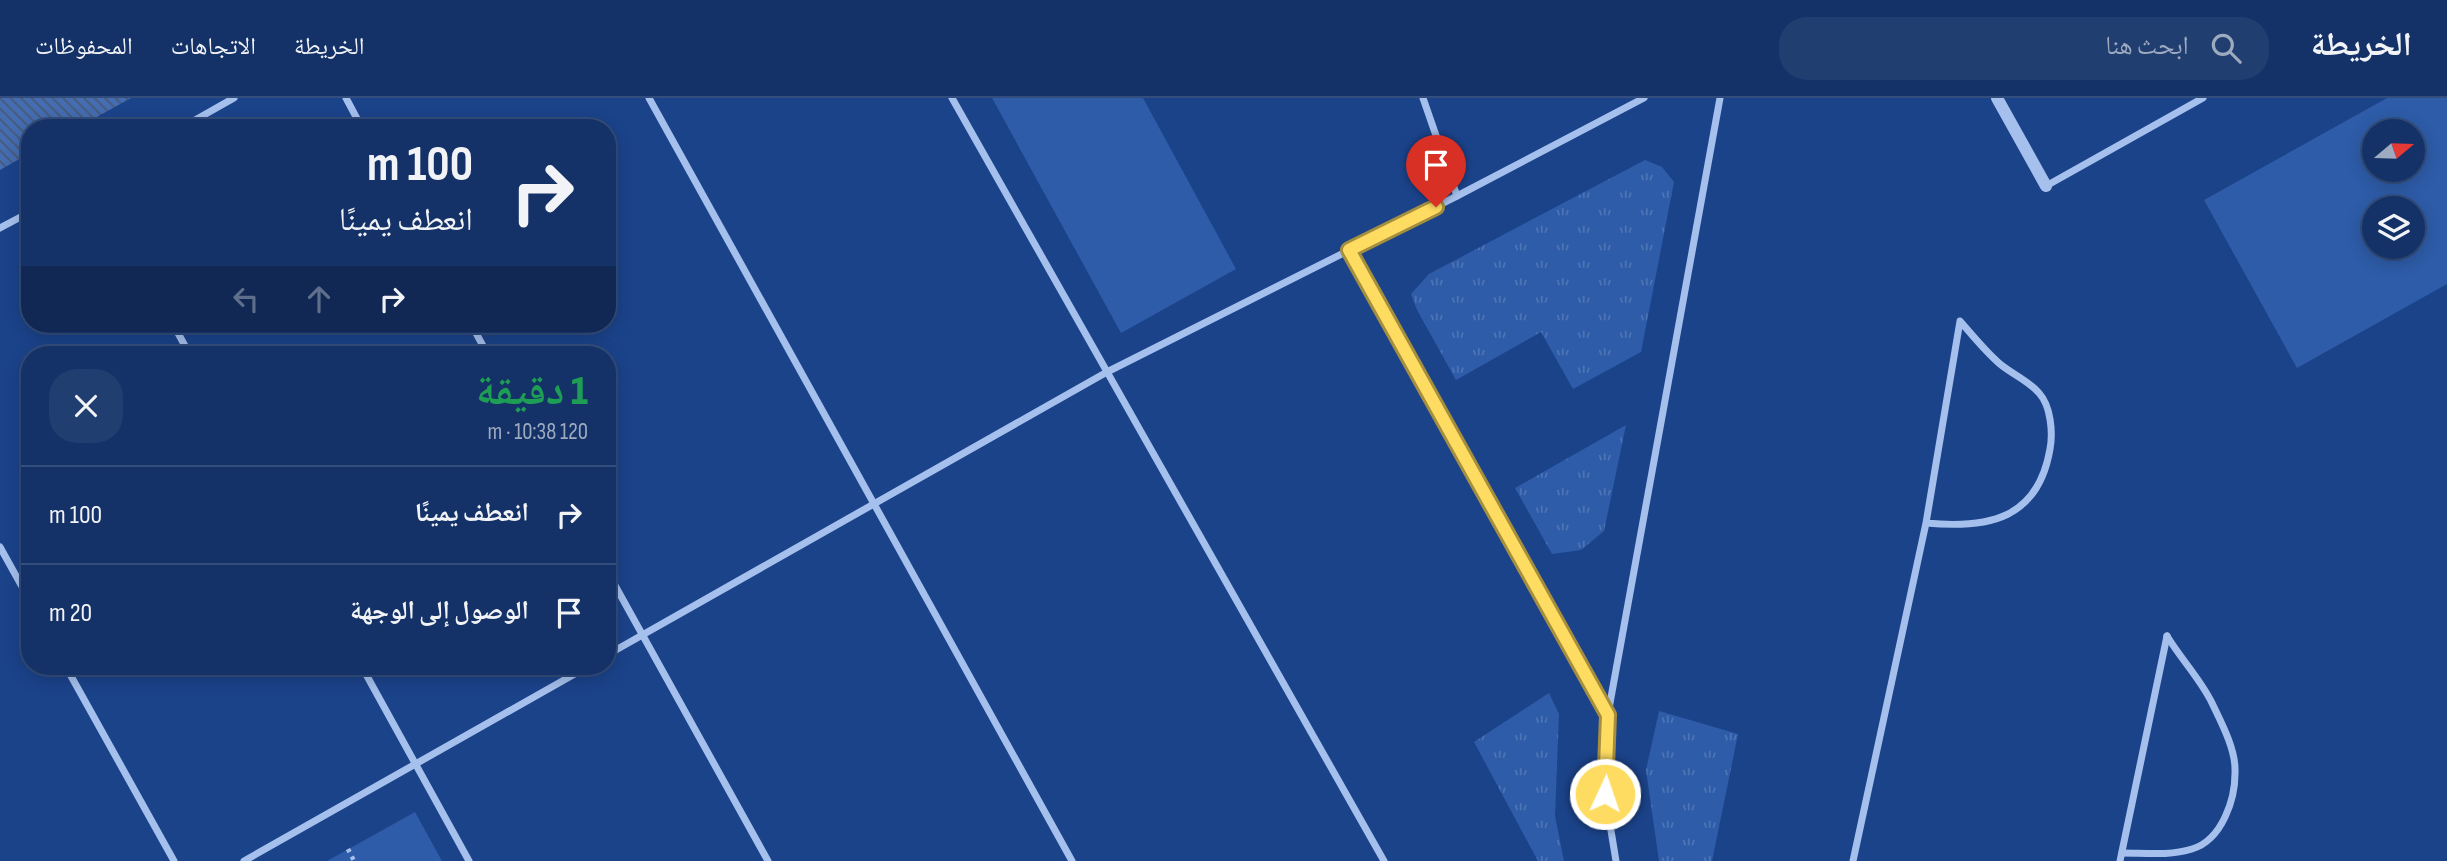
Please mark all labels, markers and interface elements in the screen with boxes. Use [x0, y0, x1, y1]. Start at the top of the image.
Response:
search box [1779, 17, 2269, 80]
text: الخريطة [2311, 25, 2412, 65]
icon: search [2207, 29, 2245, 67]
text: ابحث هنا [2105, 31, 2189, 62]
text: المحفوظات [35, 32, 133, 61]
text: الاتجاهات [171, 32, 256, 61]
text: الخريطة [294, 32, 365, 61]
north arrow [2362, 119, 2426, 182]
map controls [2362, 119, 2425, 259]
pin [1406, 135, 1466, 207]
text: 100 m [367, 136, 473, 195]
icon: arrive [1417, 146, 1455, 184]
icon: right [497, 147, 588, 238]
button: layers [2362, 196, 2425, 259]
text: انعطف يمينًا [339, 201, 473, 240]
icon: left [227, 280, 265, 318]
icon: ahead [300, 280, 338, 318]
icon: right [373, 280, 411, 318]
text: 1 دقيقة [476, 366, 588, 417]
button: close [49, 369, 123, 443]
text: 120 m · 10:38 [488, 418, 588, 446]
icon: right [550, 496, 588, 534]
text: انعطف يمينًا [415, 498, 529, 529]
text: 100 m [49, 500, 102, 531]
icon: arrive [550, 594, 588, 632]
text: الوصول إلى الوجهة [350, 596, 529, 627]
text: 20 m [49, 598, 92, 629]
position arrow [1568, 757, 1642, 831]

